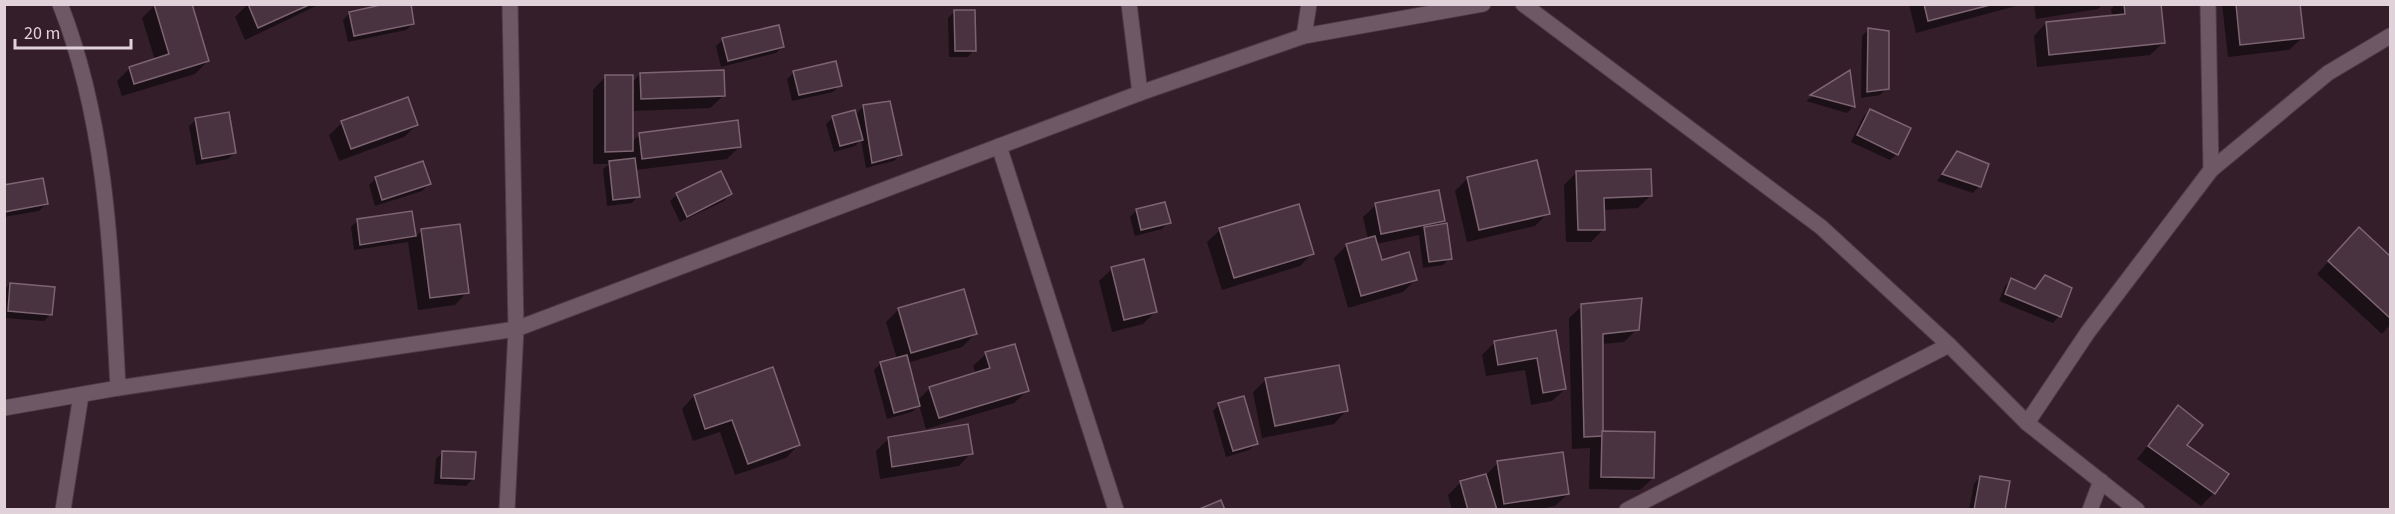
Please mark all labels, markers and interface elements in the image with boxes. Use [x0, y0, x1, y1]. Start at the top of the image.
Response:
scale bar [15, 12, 130, 50]
text: 20 m [24, 21, 60, 46]

